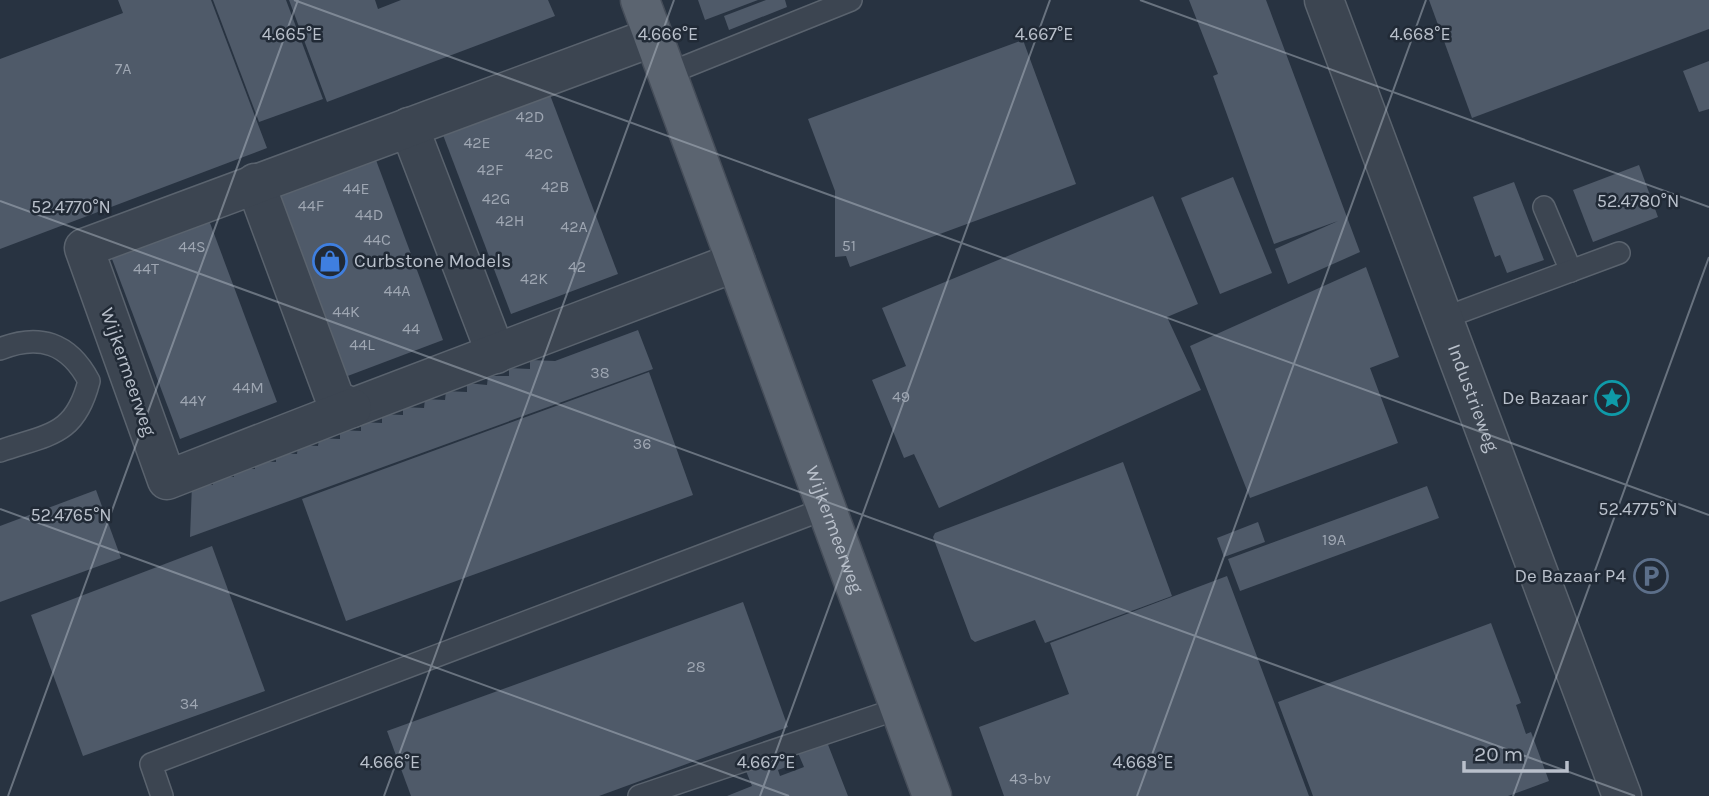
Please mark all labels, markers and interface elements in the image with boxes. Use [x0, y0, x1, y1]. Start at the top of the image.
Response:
text: 4.665°E [262, 23, 322, 45]
text: 4.666°E [638, 23, 698, 45]
text: 4.667°E [1015, 23, 1073, 45]
text: 4.668°E [1389, 23, 1451, 45]
house number: 7A [115, 59, 131, 78]
house number: 42D [516, 107, 544, 126]
house number: 42E [463, 133, 491, 152]
house number: 42C [525, 144, 553, 163]
house number: 42F [477, 160, 503, 179]
house number: 42B [541, 177, 569, 196]
house number: 44E [343, 179, 369, 198]
house number: 42G [482, 189, 510, 208]
text: 52.4780°N [1597, 190, 1679, 212]
text: 52.4770°N [31, 196, 111, 218]
house number: 44F [298, 196, 324, 215]
house number: 44D [355, 205, 383, 224]
house number: 42H [496, 211, 524, 230]
house number: 42A [560, 217, 588, 236]
house number: 44C [363, 230, 391, 249]
house number: 51 [842, 236, 856, 255]
house number: 44S [178, 237, 206, 256]
shop icon: Curbstone Models [311, 242, 349, 280]
place label: Curbstone Models [354, 250, 511, 272]
house number: 42 [568, 257, 586, 276]
house number: 44T [133, 259, 159, 278]
house number: 42K [520, 269, 548, 288]
house number: 44A [383, 281, 411, 300]
house number: 44K [332, 302, 360, 321]
street label: Wijkermeerweg [96, 305, 160, 439]
house number: 44 [402, 319, 420, 338]
house number: 44L [349, 335, 375, 354]
street label: Industrieweg [1443, 341, 1503, 455]
house number: 38 [590, 363, 610, 382]
house number: 44M [232, 378, 264, 397]
place icon: De Bazaar [1593, 379, 1631, 417]
house number: 49 [892, 387, 910, 406]
place label: De Bazaar [1502, 387, 1588, 409]
house number: 44Y [180, 391, 207, 410]
house number: 36 [633, 434, 651, 453]
street label: Wijkermeerweg [801, 463, 868, 597]
text: 52.4775°N [1598, 498, 1678, 520]
text: 52.4765°N [30, 504, 112, 526]
house number: 19A [1322, 530, 1346, 549]
parking icon: De Bazaar P4 [1632, 557, 1670, 595]
place label: De Bazaar P4 [1514, 565, 1626, 587]
house number: 28 [686, 657, 706, 676]
house number: 34 [180, 694, 198, 713]
scale bar [1464, 730, 1567, 774]
text: 20 m [1474, 742, 1523, 766]
text: 4.666°E [360, 751, 420, 773]
text: 4.667°E [737, 751, 795, 773]
text: 4.668°E [1112, 751, 1174, 773]
house number: 43-bv [1009, 769, 1051, 788]

